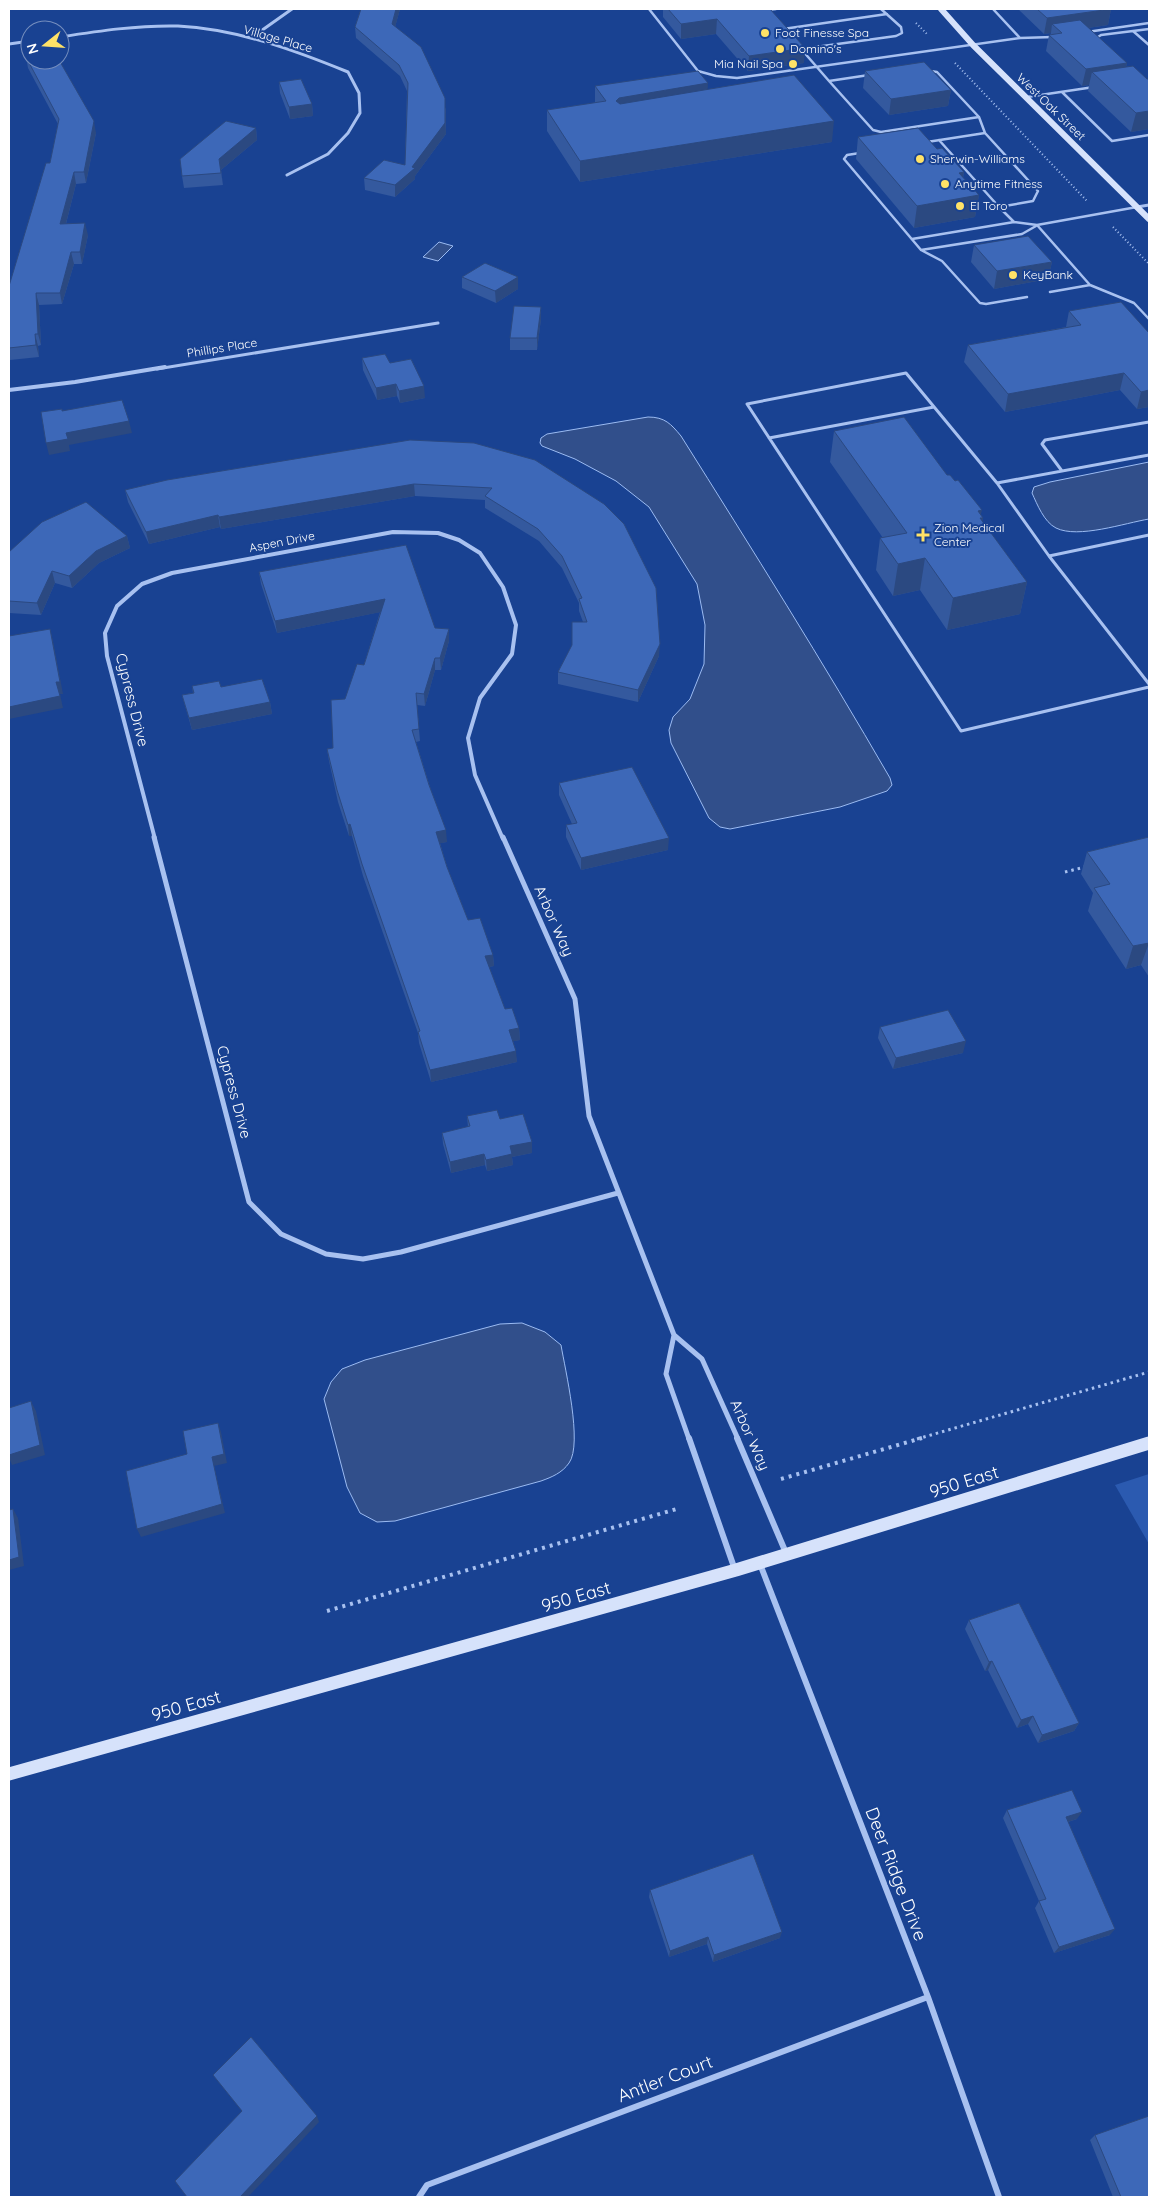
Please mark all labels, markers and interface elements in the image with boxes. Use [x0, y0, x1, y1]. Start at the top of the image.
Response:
north arrow [20, 20, 70, 70]
street label: Village Place [242, 22, 314, 56]
place label: Foot Finesse Spa [775, 25, 869, 40]
marker: Foot Finesse Spa [759, 27, 771, 39]
text: N [22, 41, 43, 56]
place label: Domino's [790, 41, 842, 56]
marker: Domino's [774, 43, 786, 55]
place label: Mia Nail Spa [714, 56, 783, 71]
marker: Mia Nail Spa [787, 58, 799, 70]
street label: West Oak Street [1014, 70, 1089, 143]
place label: Sherwin-Williams [930, 151, 1025, 166]
marker: Sherwin-Williams [914, 153, 926, 165]
place label: Anytime Fitness [955, 176, 1043, 191]
marker: Anytime Fitness [939, 178, 951, 190]
place label: El Toro [970, 198, 1008, 213]
marker: El Toro [954, 200, 966, 212]
place label: KeyBank [1023, 267, 1073, 282]
marker: KeyBank [1007, 269, 1019, 281]
street label: Phillips Place [186, 335, 258, 360]
place label: Zion Medical Center [934, 520, 1005, 549]
street label: Aspen Drive [248, 528, 316, 555]
marker: Zion Medical Center [916, 528, 930, 542]
street label: Cypress Drive [112, 651, 153, 749]
street label: Arbor Way [530, 882, 578, 959]
street label: Cypress Drive [213, 1043, 256, 1141]
street label: Arbor Way [726, 1396, 774, 1473]
street label: 950 East [926, 1460, 1001, 1503]
street label: 950 East [538, 1576, 613, 1617]
street label: 950 East [148, 1685, 223, 1726]
street label: Deer Ridge Drive [860, 1804, 933, 1944]
street label: Antler Court [614, 2050, 716, 2107]

